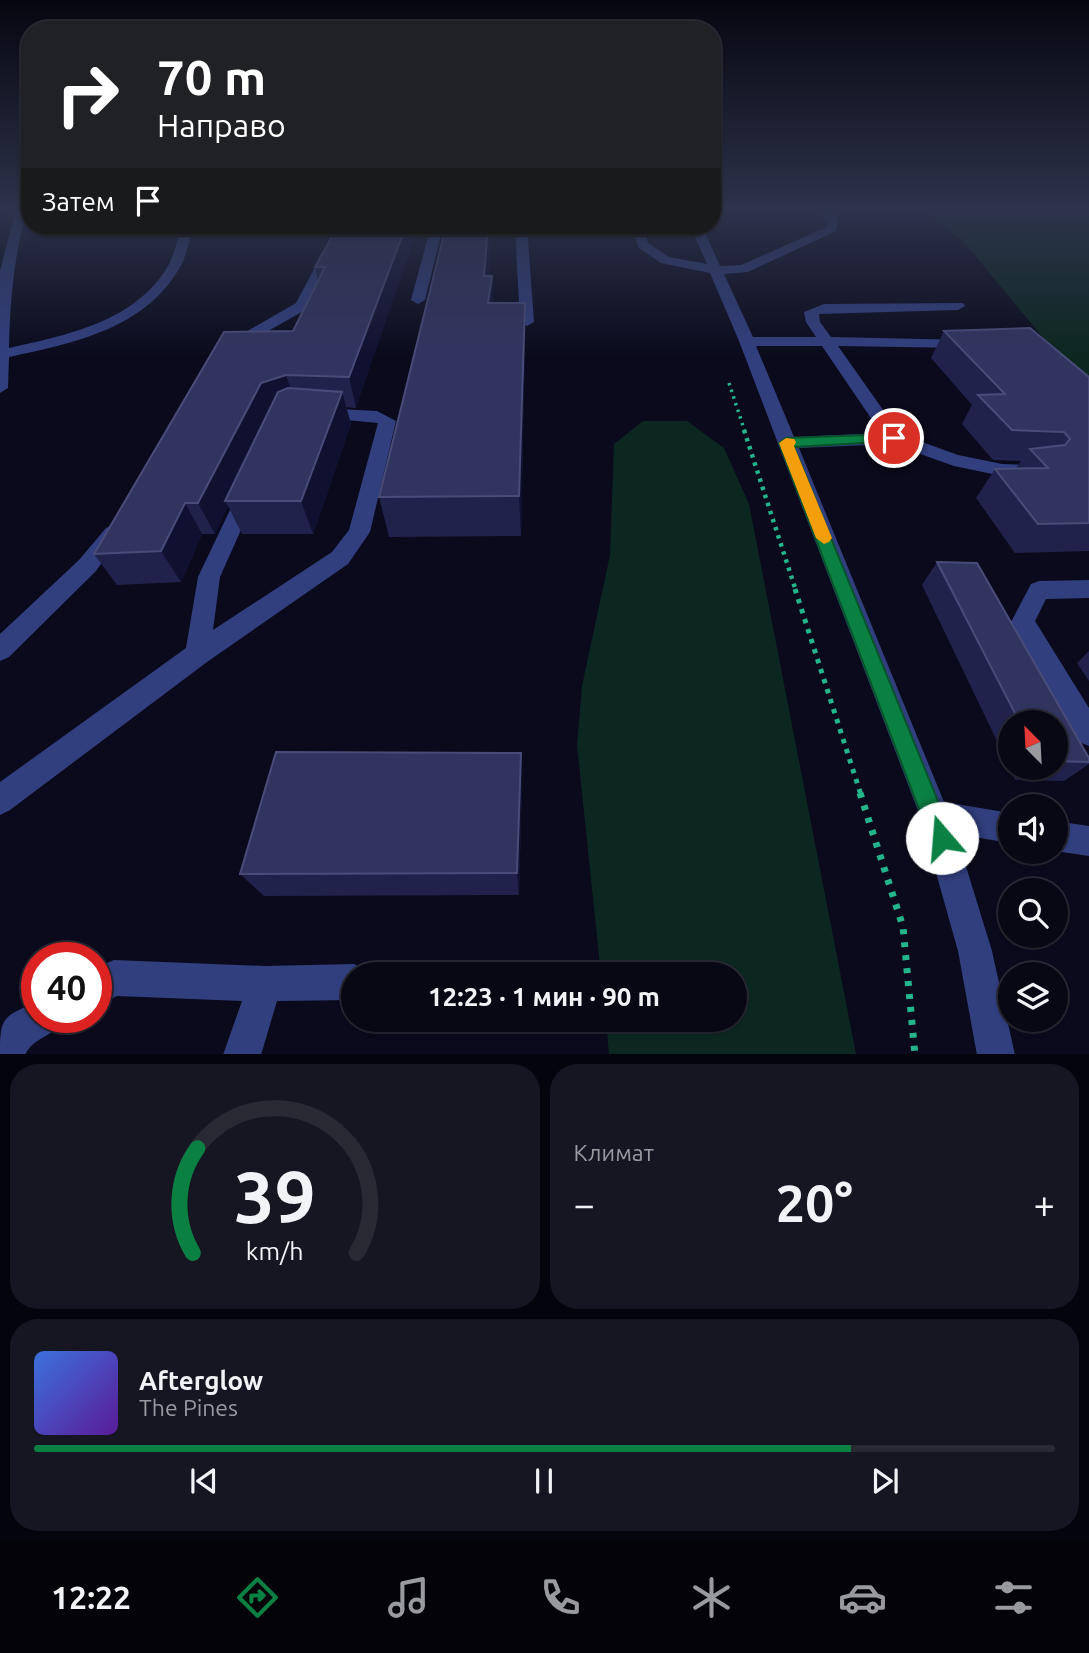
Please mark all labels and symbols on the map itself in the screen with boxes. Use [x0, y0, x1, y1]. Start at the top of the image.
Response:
pin [864, 408, 924, 468]
north arrow [998, 710, 1068, 780]
position arrow [905, 801, 979, 875]
speed limit sign: 40 [21, 942, 112, 1033]

